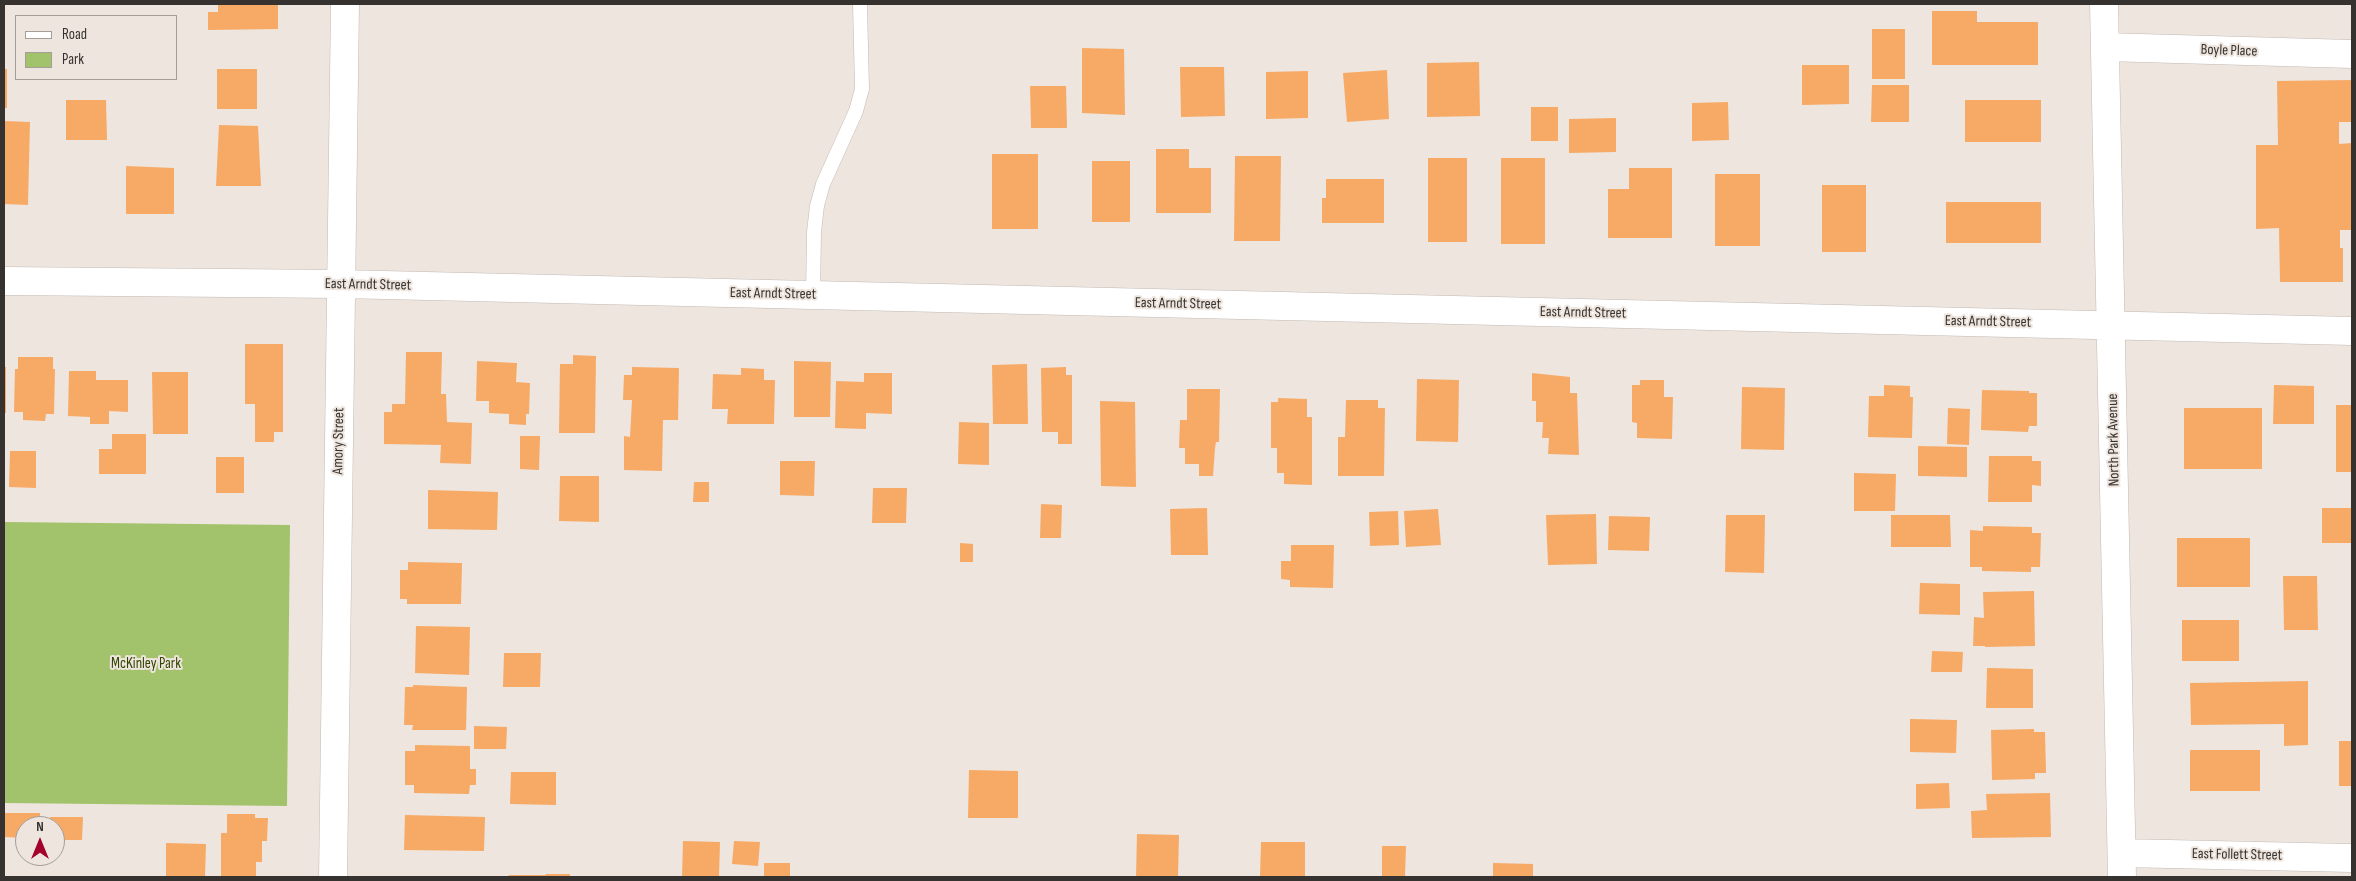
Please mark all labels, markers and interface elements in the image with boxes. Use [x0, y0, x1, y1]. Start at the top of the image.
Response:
legend [15, 15, 178, 80]
text: Road [62, 25, 87, 44]
street label: Boyle Place [2200, 41, 2258, 61]
text: Park [62, 50, 84, 69]
street label: East Arndt Street [325, 275, 411, 295]
street label: East Arndt Street [730, 284, 816, 304]
street label: East Arndt Street [1135, 294, 1221, 314]
street label: East Arndt Street [1540, 303, 1626, 323]
street label: East Arndt Street [1945, 312, 2031, 332]
street label: North Park Avenue [2104, 393, 2124, 487]
street label: Amory Street [329, 407, 349, 475]
park label: McKinley Park [111, 655, 181, 673]
north arrow [15, 816, 65, 866]
text: N [36, 818, 44, 835]
street label: East Follett Street [2192, 845, 2282, 865]

